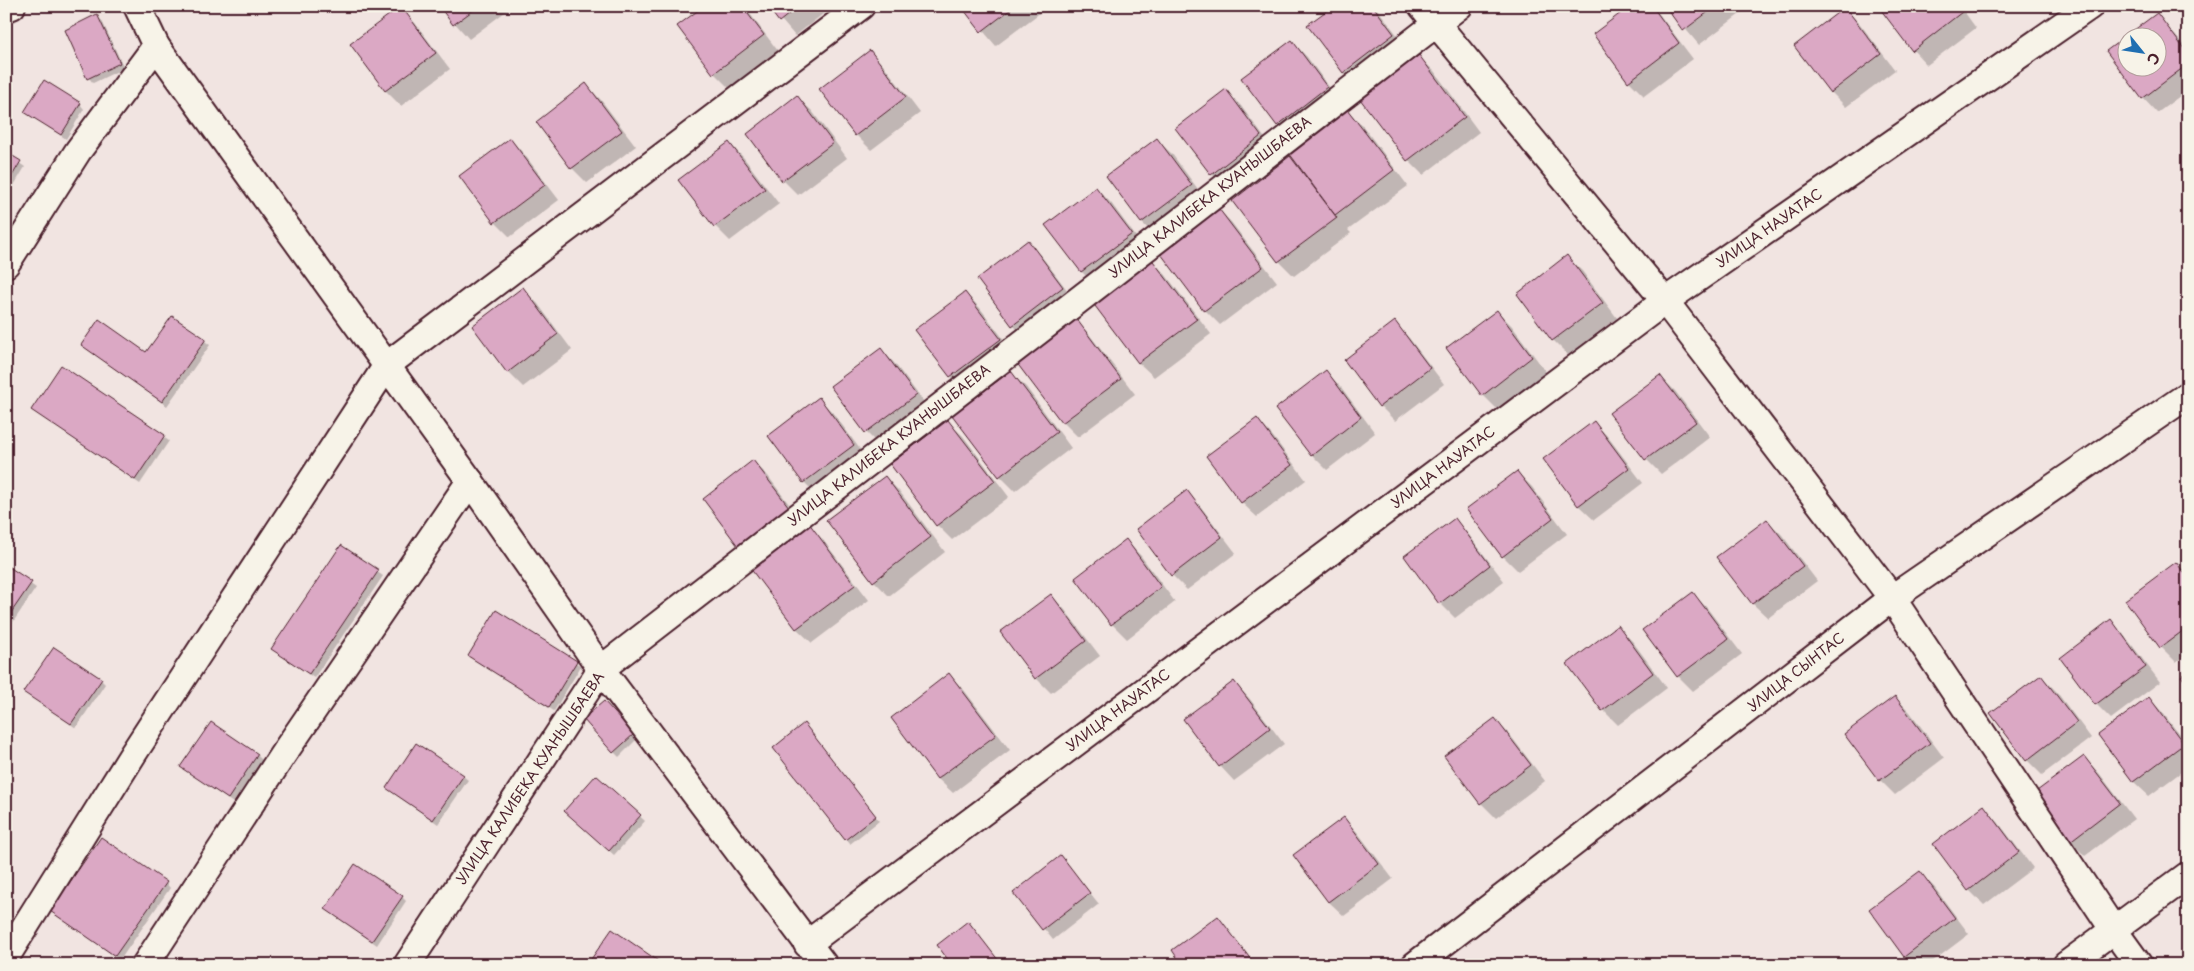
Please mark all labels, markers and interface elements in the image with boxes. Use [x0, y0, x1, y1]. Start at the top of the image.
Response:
north arrow [2116, 28, 2166, 78]
text: С [2142, 49, 2165, 69]
street label: УЛИЦА КАЛИБЕКА КУАНЫШБАЕВА [1104, 111, 1315, 282]
street label: УЛИЦА НАУАТАС [1711, 183, 1826, 272]
street label: УЛИЦА КАЛИБЕКА КУАНЫШБАЕВА [783, 359, 994, 530]
street label: УЛИЦА НАУАТАС [1386, 420, 1499, 513]
street label: УЛИЦА СЫНТАС [1743, 627, 1849, 716]
street label: УЛИЦА НАУАТАС [1061, 663, 1174, 756]
street label: УЛИЦА КАЛИБЕКА КУАНЫШБАЕВА [450, 667, 609, 888]

